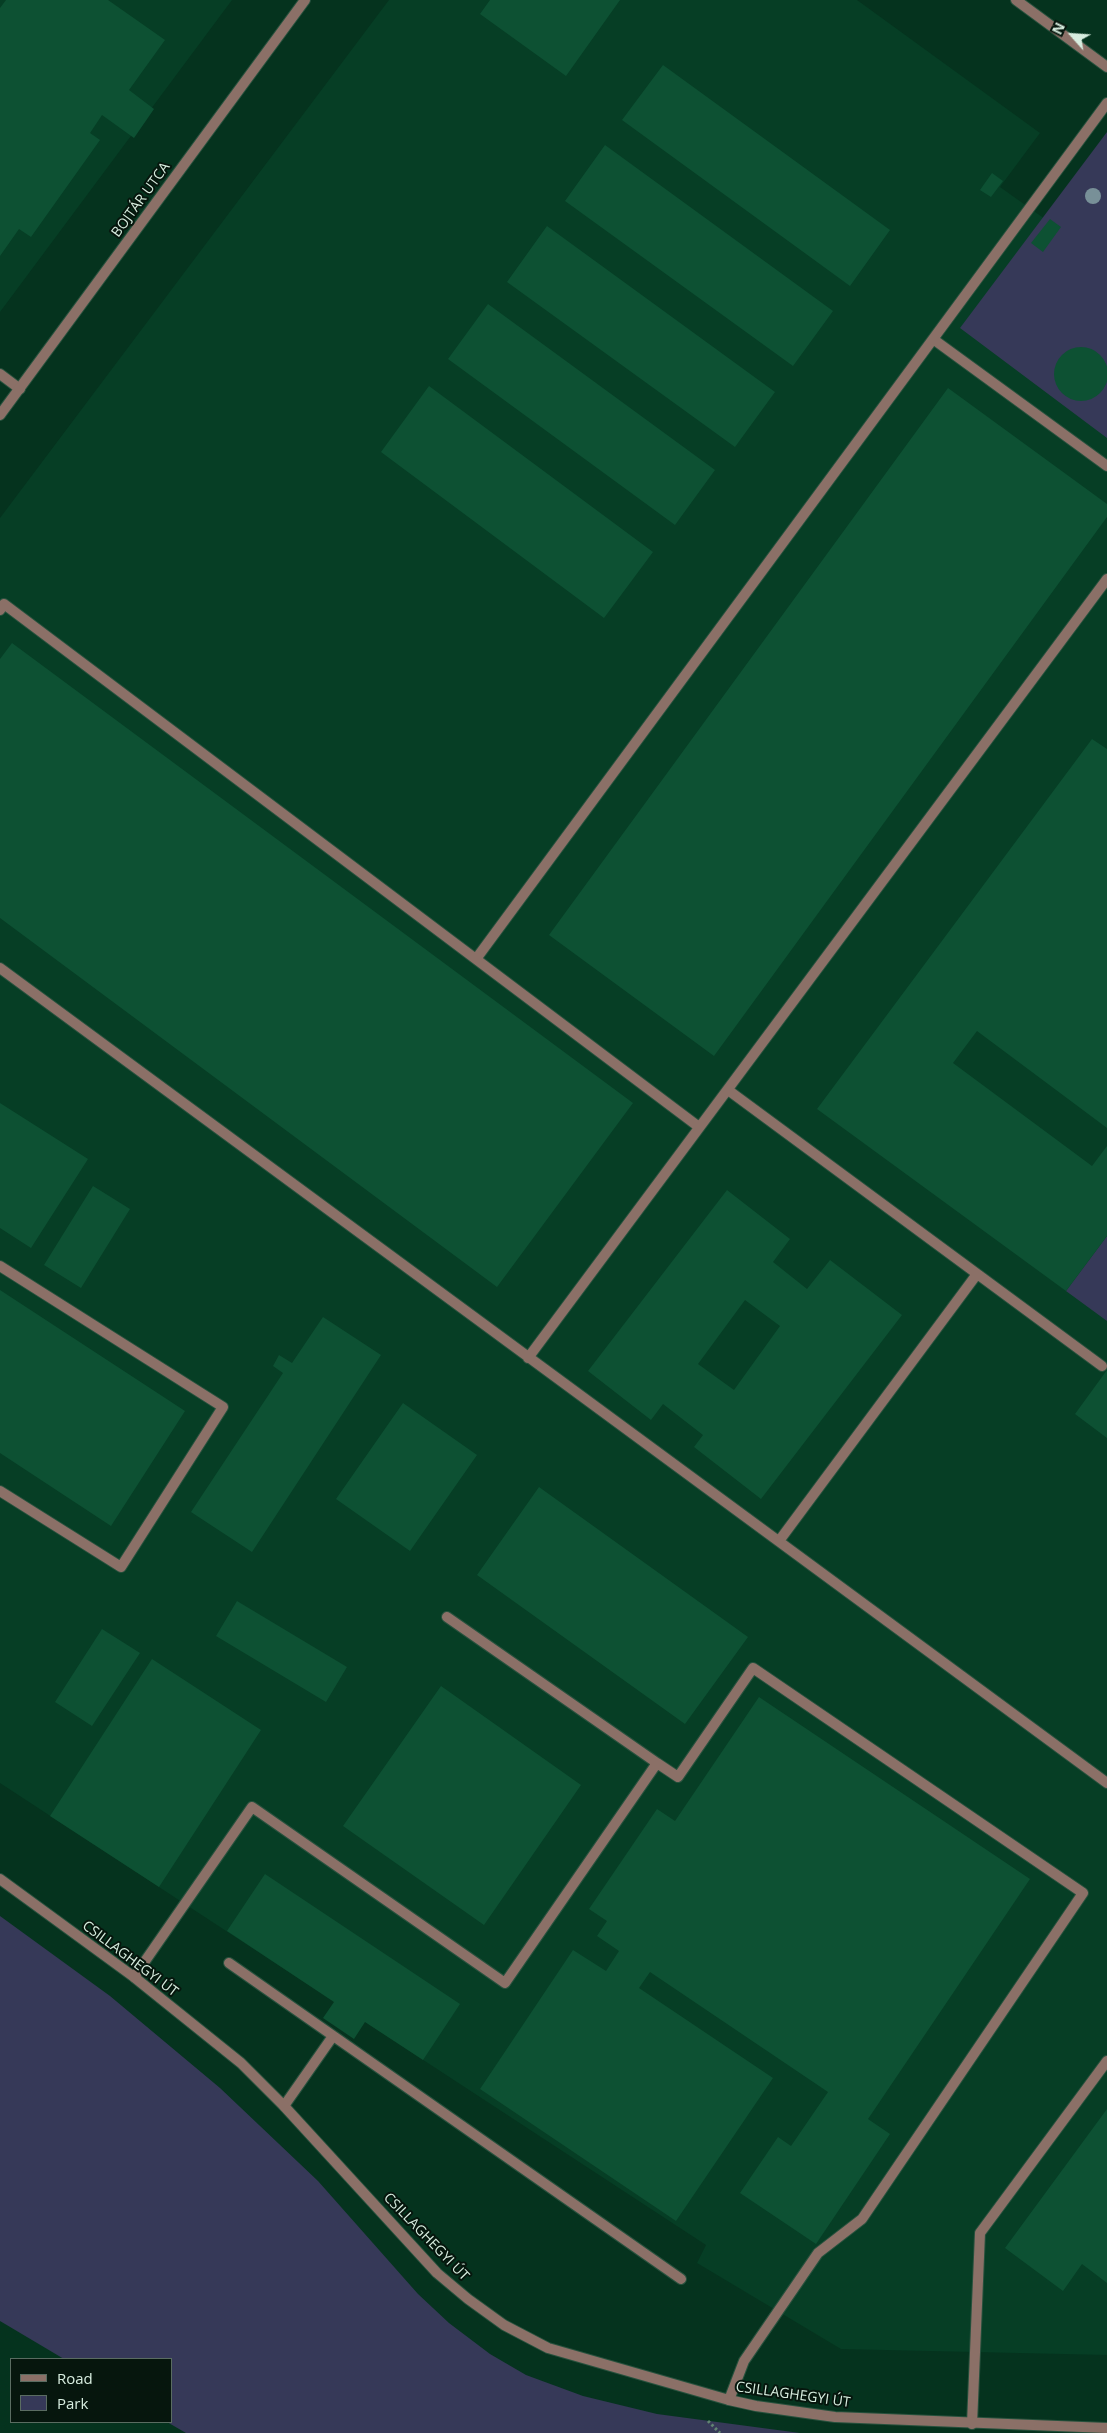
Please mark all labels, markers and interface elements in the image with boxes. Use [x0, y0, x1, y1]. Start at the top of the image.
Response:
north arrow [1047, 10, 1097, 60]
text: N [1047, 19, 1069, 37]
street label: BOJTÁR UTCA [108, 159, 174, 241]
street label: CSILLAGHEGYI ÚT [79, 1917, 181, 2001]
street label: CSILLAGHEGYI ÚT [380, 2190, 472, 2284]
legend [10, 2358, 172, 2423]
text: Road [57, 2368, 93, 2388]
street label: CSILLAGHEGYI ÚT [735, 2379, 851, 2411]
text: Park [57, 2393, 88, 2413]

